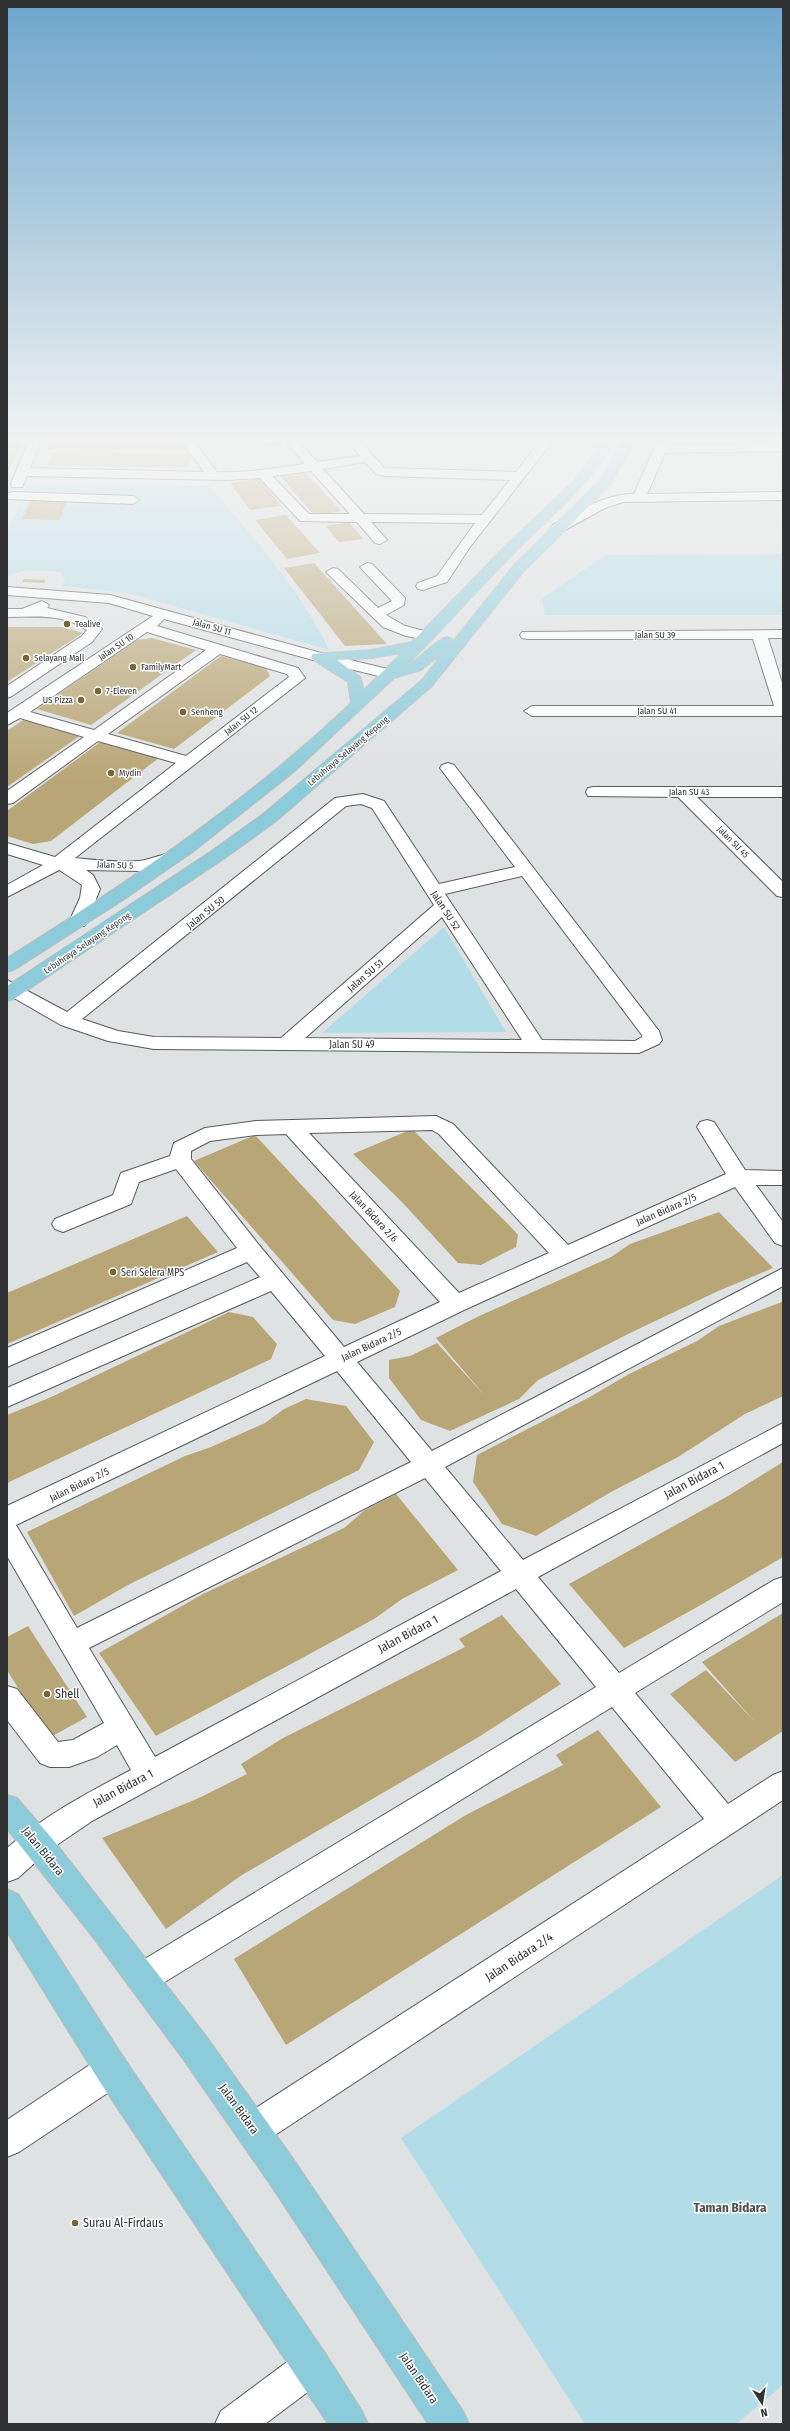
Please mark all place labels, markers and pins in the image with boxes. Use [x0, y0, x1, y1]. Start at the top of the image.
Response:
marker: Tealive [62, 619, 72, 629]
place label: Tealive [75, 619, 101, 629]
marker: Selayang Mall [21, 653, 31, 663]
place label: Selayang Mall [34, 653, 85, 663]
marker: FamilyMart [128, 662, 138, 672]
place label: FamilyMart [141, 662, 181, 672]
marker: 7-Eleven [93, 686, 103, 696]
place label: 7-Eleven [106, 686, 137, 696]
place label: US Pizza [43, 695, 74, 705]
marker: US Pizza [76, 695, 86, 705]
marker: Senheng [178, 707, 188, 717]
place label: Senheng [191, 707, 224, 717]
marker: Mydin [106, 768, 116, 778]
place label: Mydin [119, 768, 141, 778]
marker: Seri Selera MPS [108, 1267, 118, 1277]
place label: Seri Selera MPS [121, 1267, 184, 1279]
place label: Shell [55, 1687, 80, 1701]
marker: Shell [42, 1689, 52, 1699]
place label: Surau Al-Firdaus [83, 2216, 163, 2230]
marker: Surau Al-Firdaus [70, 2218, 80, 2228]

